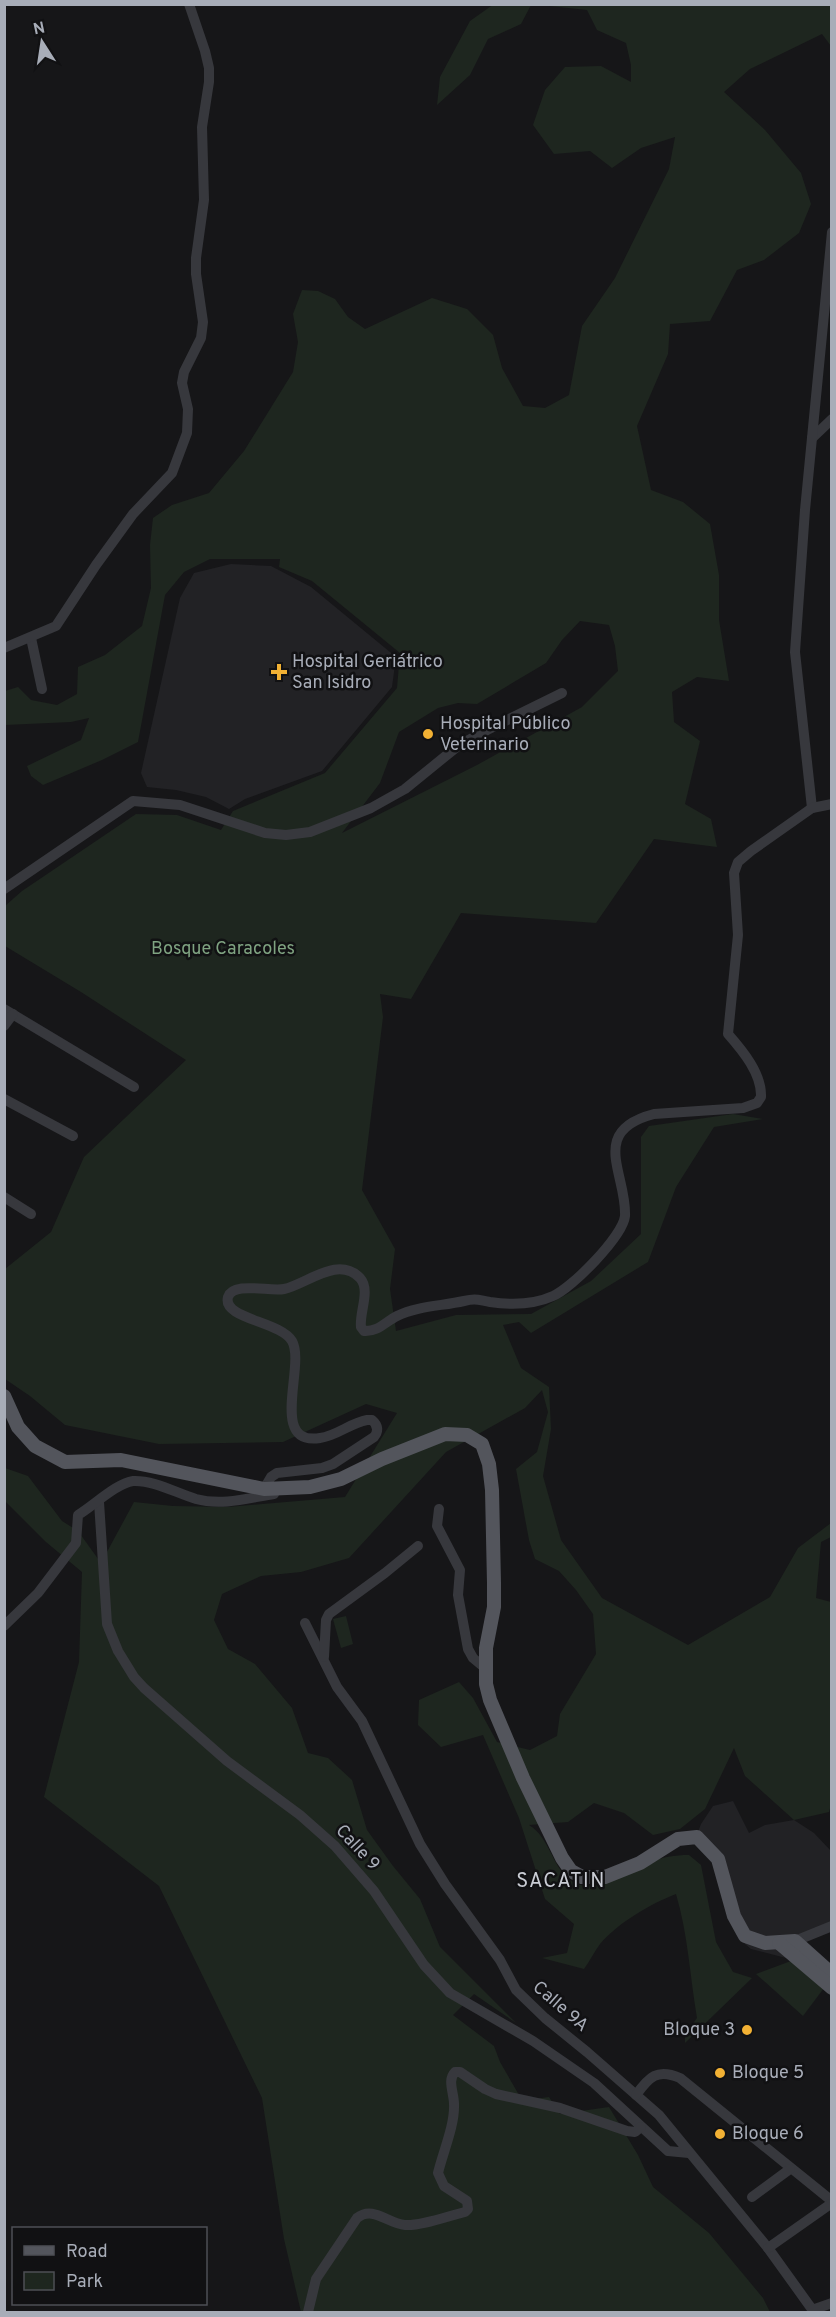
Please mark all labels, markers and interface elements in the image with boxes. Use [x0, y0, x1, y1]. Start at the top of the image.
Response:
north arrow [12, 12, 72, 72]
text: N [32, 18, 47, 40]
place label: Hospital Geriátrico San Isidro [292, 651, 443, 695]
marker: Hospital Geriátrico San Isidro [270, 663, 288, 681]
place label: Hospital Público Veterinario [440, 713, 571, 757]
marker: Hospital Público Veterinario [421, 727, 435, 741]
park label: Bosque Caracoles [151, 938, 295, 961]
street label: Calle 9 [330, 1820, 384, 1876]
district label: SACATIN [516, 1869, 606, 1895]
street label: Calle 9A [527, 1976, 593, 2038]
place label: Bloque 3 [663, 2019, 735, 2042]
marker: Bloque 3 [740, 2023, 754, 2037]
place label: Bloque 5 [732, 2062, 804, 2085]
marker: Bloque 5 [713, 2066, 727, 2080]
place label: Bloque 6 [732, 2123, 804, 2146]
marker: Bloque 6 [713, 2127, 727, 2141]
legend [12, 2227, 207, 2305]
text: Road [66, 2241, 108, 2264]
text: Park [66, 2271, 103, 2294]

